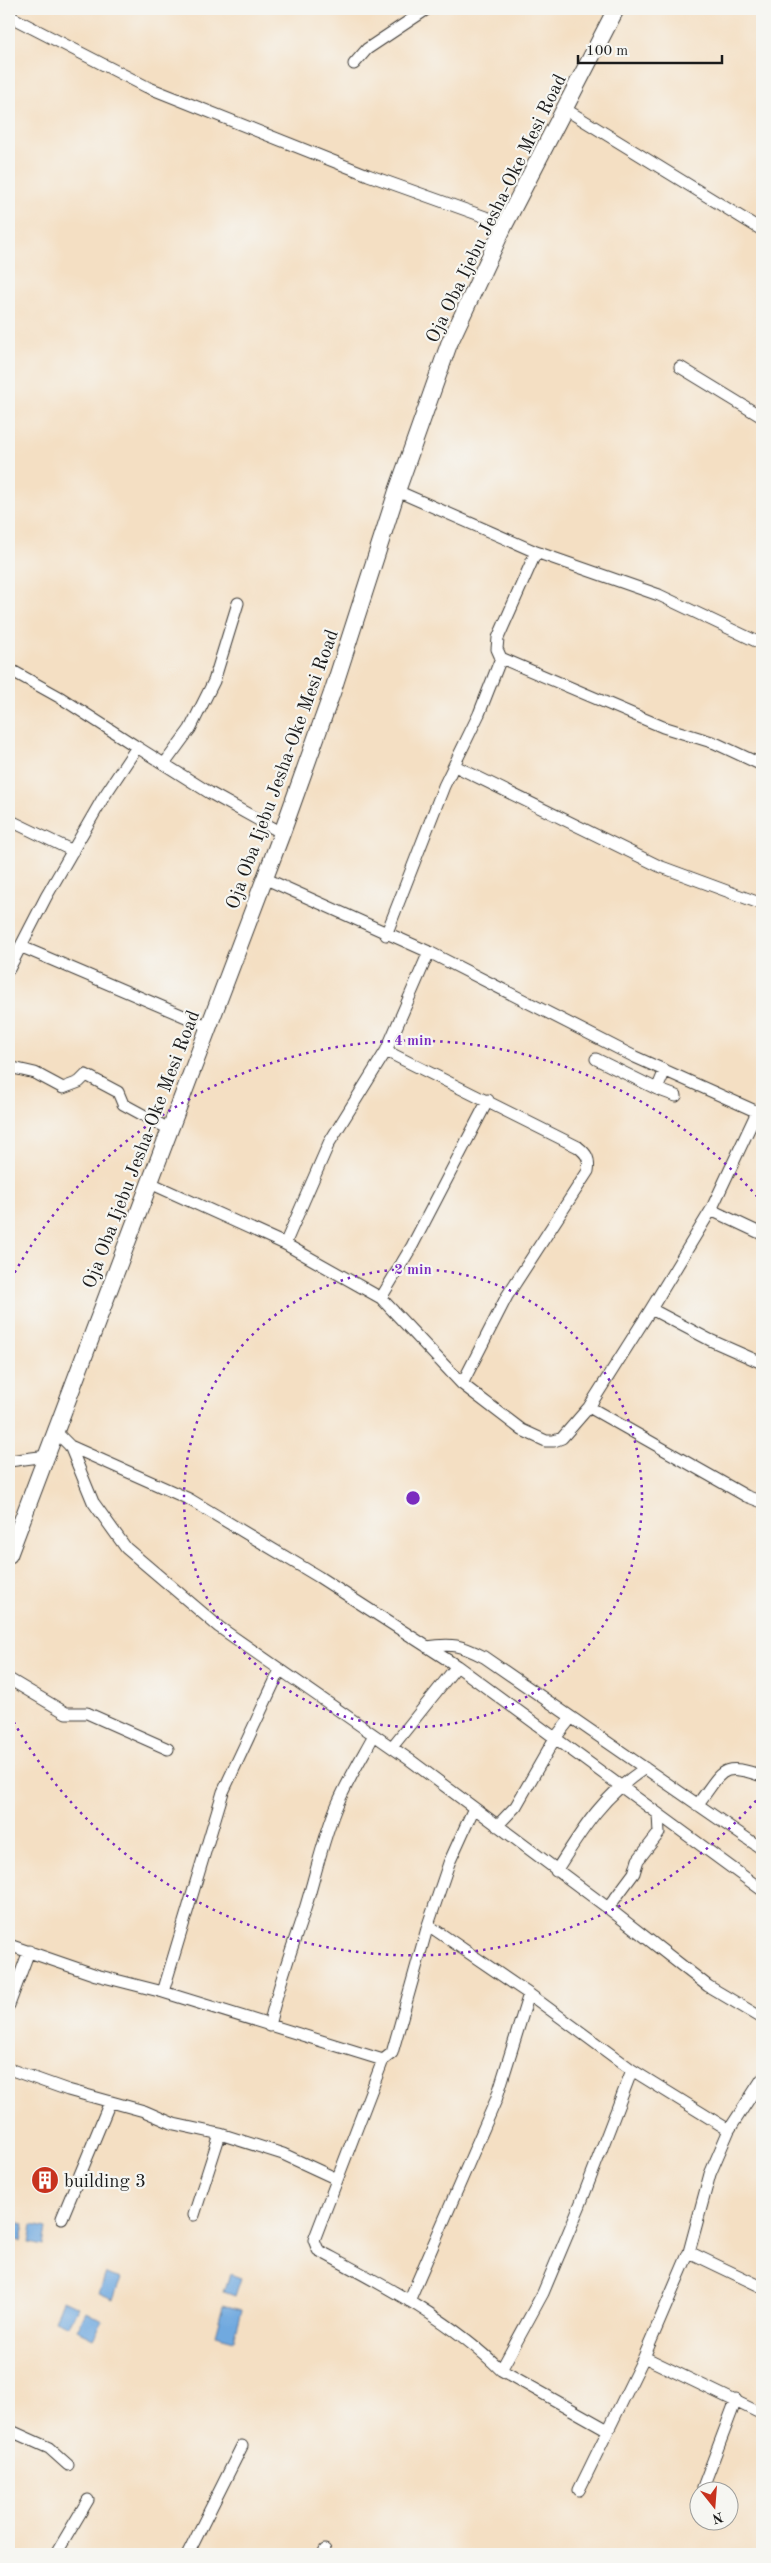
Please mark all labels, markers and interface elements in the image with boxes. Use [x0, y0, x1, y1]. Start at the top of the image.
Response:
scale bar [578, 32, 722, 64]
text: 100 m [586, 44, 628, 59]
street label: Oja Oba Ijebu Jesha-Oke Mesi Road [424, 72, 571, 346]
street label: Oja Oba Ijebu Jesha-Oke Mesi Road [224, 627, 343, 912]
street label: Oja Oba Ijebu Jesha-Oke Mesi Road [80, 1008, 204, 1292]
text: 4 min [394, 1034, 432, 1049]
text: 2 min [394, 1263, 432, 1278]
centre of rings [404, 1489, 422, 1507]
building icon: building 3 [30, 2165, 60, 2195]
place label: building 3 [64, 2173, 146, 2192]
north arrow [688, 2480, 738, 2530]
text: N [710, 2509, 725, 2526]

